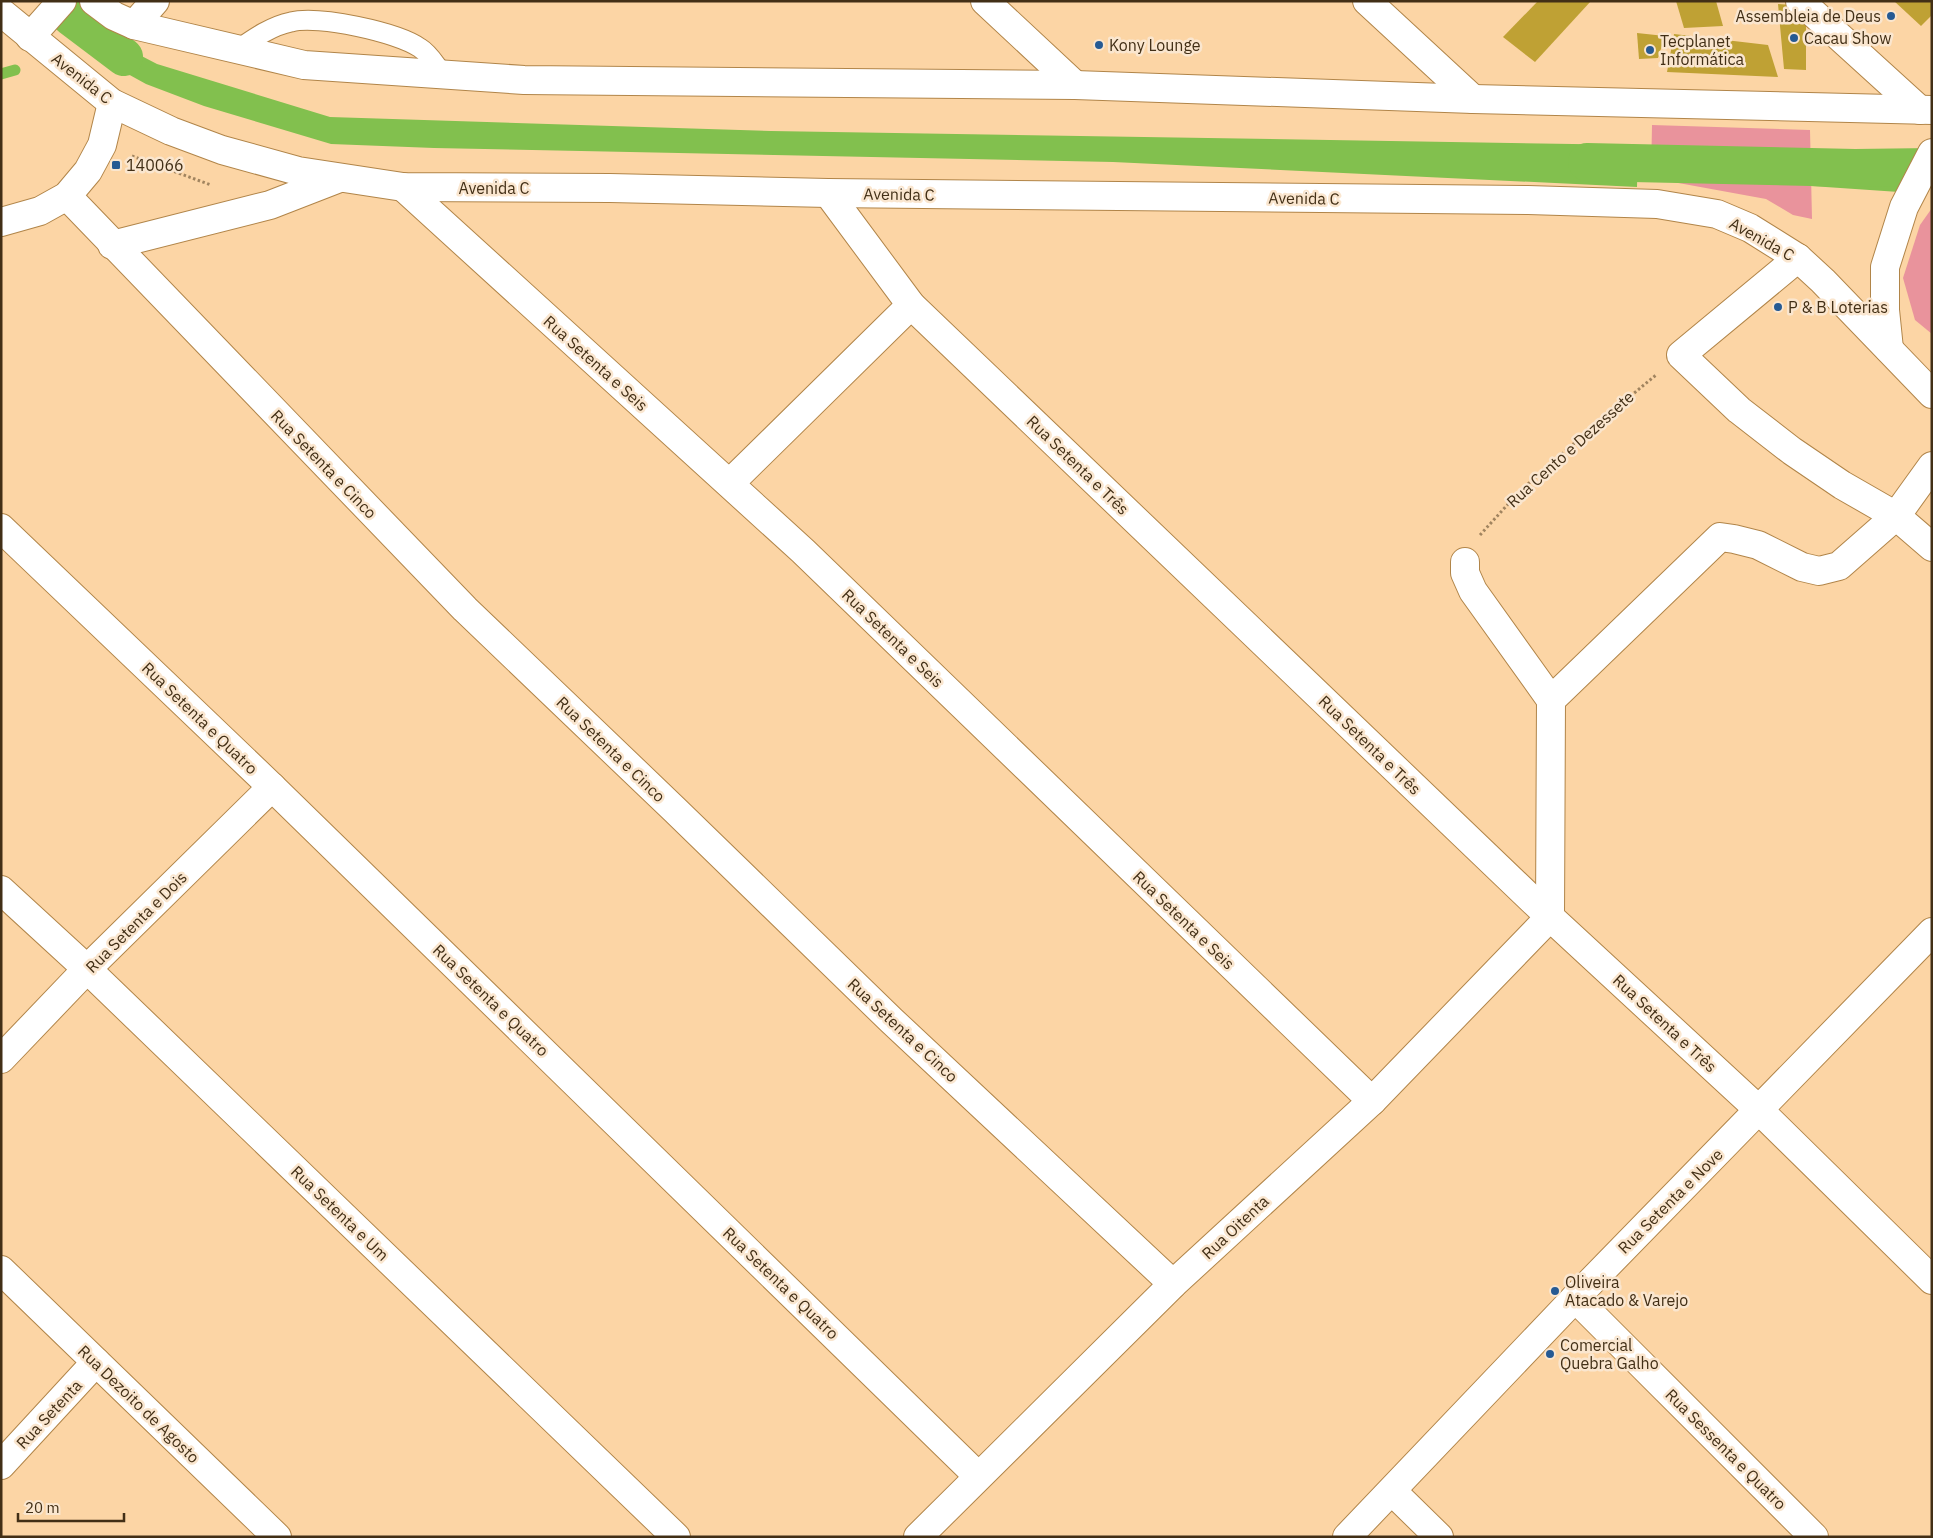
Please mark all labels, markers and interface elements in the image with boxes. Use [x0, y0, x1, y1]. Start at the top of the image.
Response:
place label: Assembleia de Deus [1736, 6, 1881, 26]
marker: Assembleia de Deus [1885, 10, 1897, 22]
place label: Cacau Show [1804, 28, 1892, 48]
place label: Tecplanet Informática [1660, 31, 1745, 69]
marker: Cacau Show [1788, 32, 1800, 44]
place label: Kony Lounge [1109, 35, 1201, 55]
marker: Kony Lounge [1093, 39, 1105, 51]
marker: Tecplanet Informática [1644, 44, 1656, 56]
street label: Avenida C [48, 48, 116, 108]
place label: 140066 [126, 155, 184, 175]
marker: 140066 [110, 159, 122, 171]
street label: Avenida C [458, 178, 530, 198]
street label: Avenida C [863, 183, 935, 205]
street label: Avenida C [1268, 187, 1340, 209]
street label: Avenida C [1726, 213, 1798, 265]
place label: P & B Loterias [1788, 297, 1888, 317]
marker: P & B Loterias [1772, 301, 1784, 313]
street label: Rua Setenta e Seis [540, 311, 652, 415]
street label: Rua Cento e Dezessete [1502, 386, 1638, 511]
street label: Rua Setenta e Cinco [267, 405, 381, 523]
street label: Rua Setenta e Três [1023, 411, 1133, 519]
street label: Rua Setenta e Seis [838, 584, 948, 692]
street label: Rua Setenta e Quatro [138, 658, 262, 778]
street label: Rua Setenta e Três [1315, 691, 1425, 799]
street label: Rua Setenta e Cinco [552, 692, 670, 806]
street label: Rua Setenta e Seis [1129, 866, 1239, 974]
street label: Rua Setenta e Dois [81, 867, 191, 977]
street label: Rua Setenta e Quatro [429, 940, 553, 1060]
street label: Rua Setenta e Três [1609, 970, 1721, 1076]
street label: Rua Setenta e Cinco [844, 974, 962, 1086]
street label: Rua Setenta e Nove [1613, 1144, 1727, 1258]
street label: Rua Setenta e Um [287, 1161, 393, 1265]
street label: Rua Oitenta [1197, 1191, 1273, 1263]
street label: Rua Setenta e Quatro [719, 1223, 843, 1343]
place label: Oliveira Atacado & Varejo [1565, 1272, 1688, 1310]
marker: Oliveira Atacado & Varejo [1549, 1285, 1561, 1297]
place label: Comercial Quebra Galho [1560, 1335, 1659, 1373]
street label: Rua Dezoito de Agosto [74, 1341, 204, 1467]
marker: Comercial Quebra Galho [1544, 1348, 1556, 1360]
street label: Rua Setenta [12, 1375, 86, 1453]
street label: Rua Sessenta e Quatro [1661, 1384, 1791, 1514]
scale bar [18, 1490, 124, 1522]
text: 20 m [25, 1498, 60, 1517]

